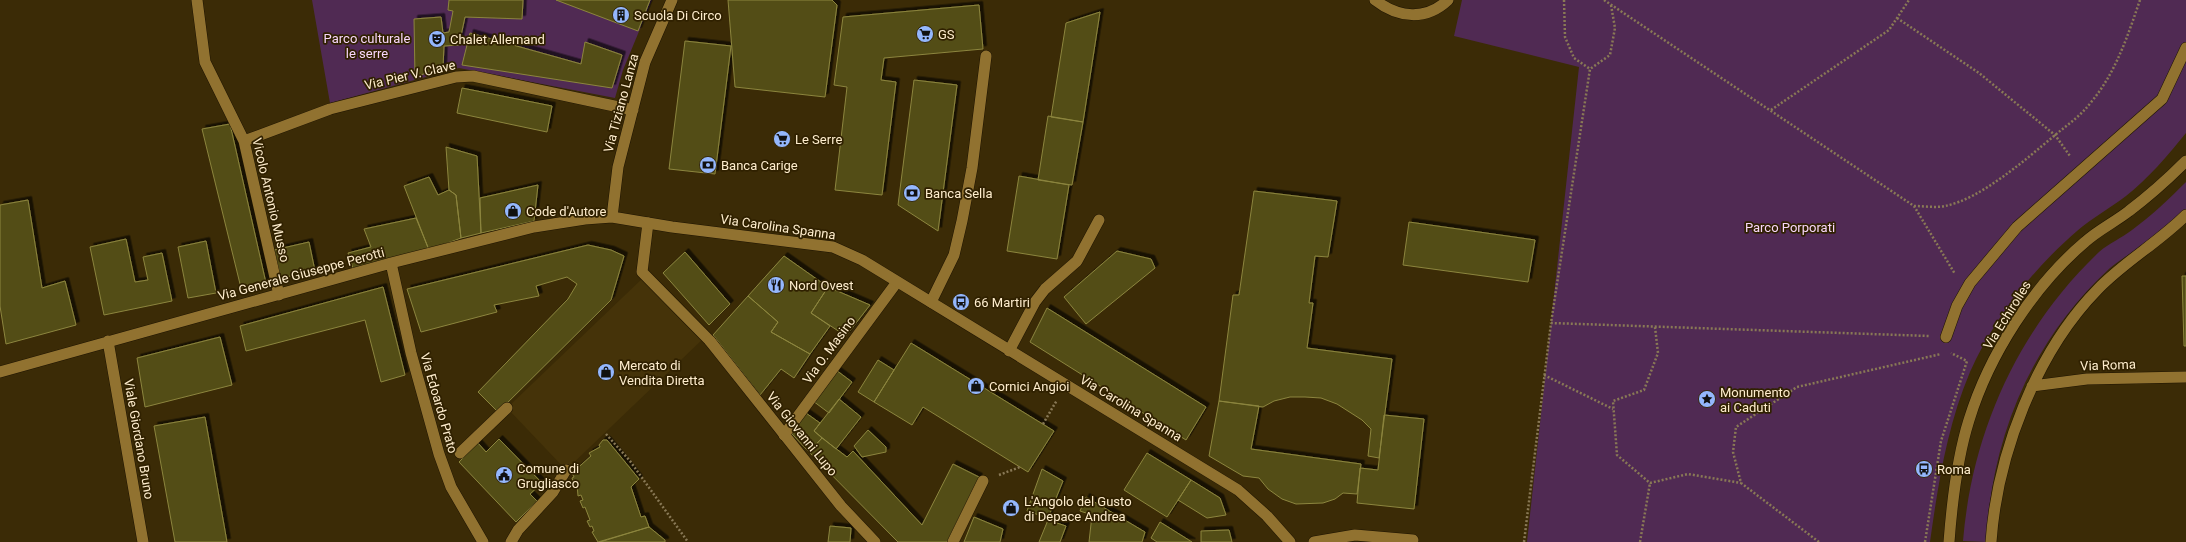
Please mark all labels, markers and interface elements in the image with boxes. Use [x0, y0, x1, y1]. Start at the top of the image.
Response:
building icon: Scuola Di Circo [611, 5, 631, 25]
place label: Scuola Di Circo [634, 8, 722, 23]
supermarket icon: GS [915, 24, 935, 44]
place label: GS [938, 27, 955, 42]
theatre icon: Chalet Allemand [427, 29, 447, 49]
park label: Parco culturale le serre [324, 31, 410, 61]
place label: Chalet Allemand [450, 32, 545, 47]
street label: Via Tiziano Lanza [601, 52, 641, 154]
street label: Via Pier V. Clave [363, 57, 457, 93]
supermarket icon: Le Serre [772, 129, 792, 149]
place label: Le Serre [795, 132, 842, 147]
street label: Vicolo Antonio Musso [249, 136, 293, 264]
bank icon: Banca Carige [698, 155, 718, 175]
place label: Banca Carige [721, 158, 798, 173]
bank icon: Banca Sella [902, 183, 922, 203]
place label: Banca Sella [925, 186, 992, 201]
shop icon: Code d'Autore [503, 201, 523, 221]
place label: Code d'Autore [526, 204, 607, 219]
street label: Via Carolina Spanna [719, 211, 837, 243]
park label: Parco Porporati [1745, 220, 1835, 235]
street label: Via Generale Giuseppe Perotti [216, 245, 386, 303]
restaurant icon: Nord Ovest [766, 275, 786, 295]
place label: Nord Ovest [789, 278, 854, 293]
street label: Via Echirolles [1980, 278, 2034, 352]
bus stop icon: 66 Martiri [951, 292, 971, 312]
place label: 66 Martiri [974, 295, 1030, 310]
street label: Via O. Masino [800, 313, 858, 387]
street label: Via Edoardo Prato [417, 351, 461, 455]
street label: Via Roma [2080, 357, 2136, 373]
place label: Mercato di Vendita Diretta [619, 358, 705, 388]
shop icon: Mercato di Vendita Diretta [596, 362, 616, 382]
street label: Via Carolina Spanna [1077, 372, 1185, 444]
shop icon: Cornici Angioi [966, 376, 986, 396]
street label: Viale Giordano Bruno [121, 378, 157, 500]
place label: Cornici Angioi [989, 379, 1070, 394]
place label: Monumento ai Caduti [1720, 385, 1790, 415]
street label: Via Giovanni Lupo [764, 389, 840, 479]
place icon: Monumento ai Caduti [1697, 389, 1717, 409]
bus stop icon: Roma [1914, 459, 1934, 479]
place label: Comune di Grugliasco [517, 461, 579, 491]
place label: Roma [1937, 462, 1971, 477]
public building icon: Comune di Grugliasco [494, 465, 514, 485]
place label: L'Angolo del Gusto di Depace Andrea [1024, 494, 1132, 524]
shop icon: L'Angolo del Gusto di Depace Andrea [1001, 498, 1021, 518]

